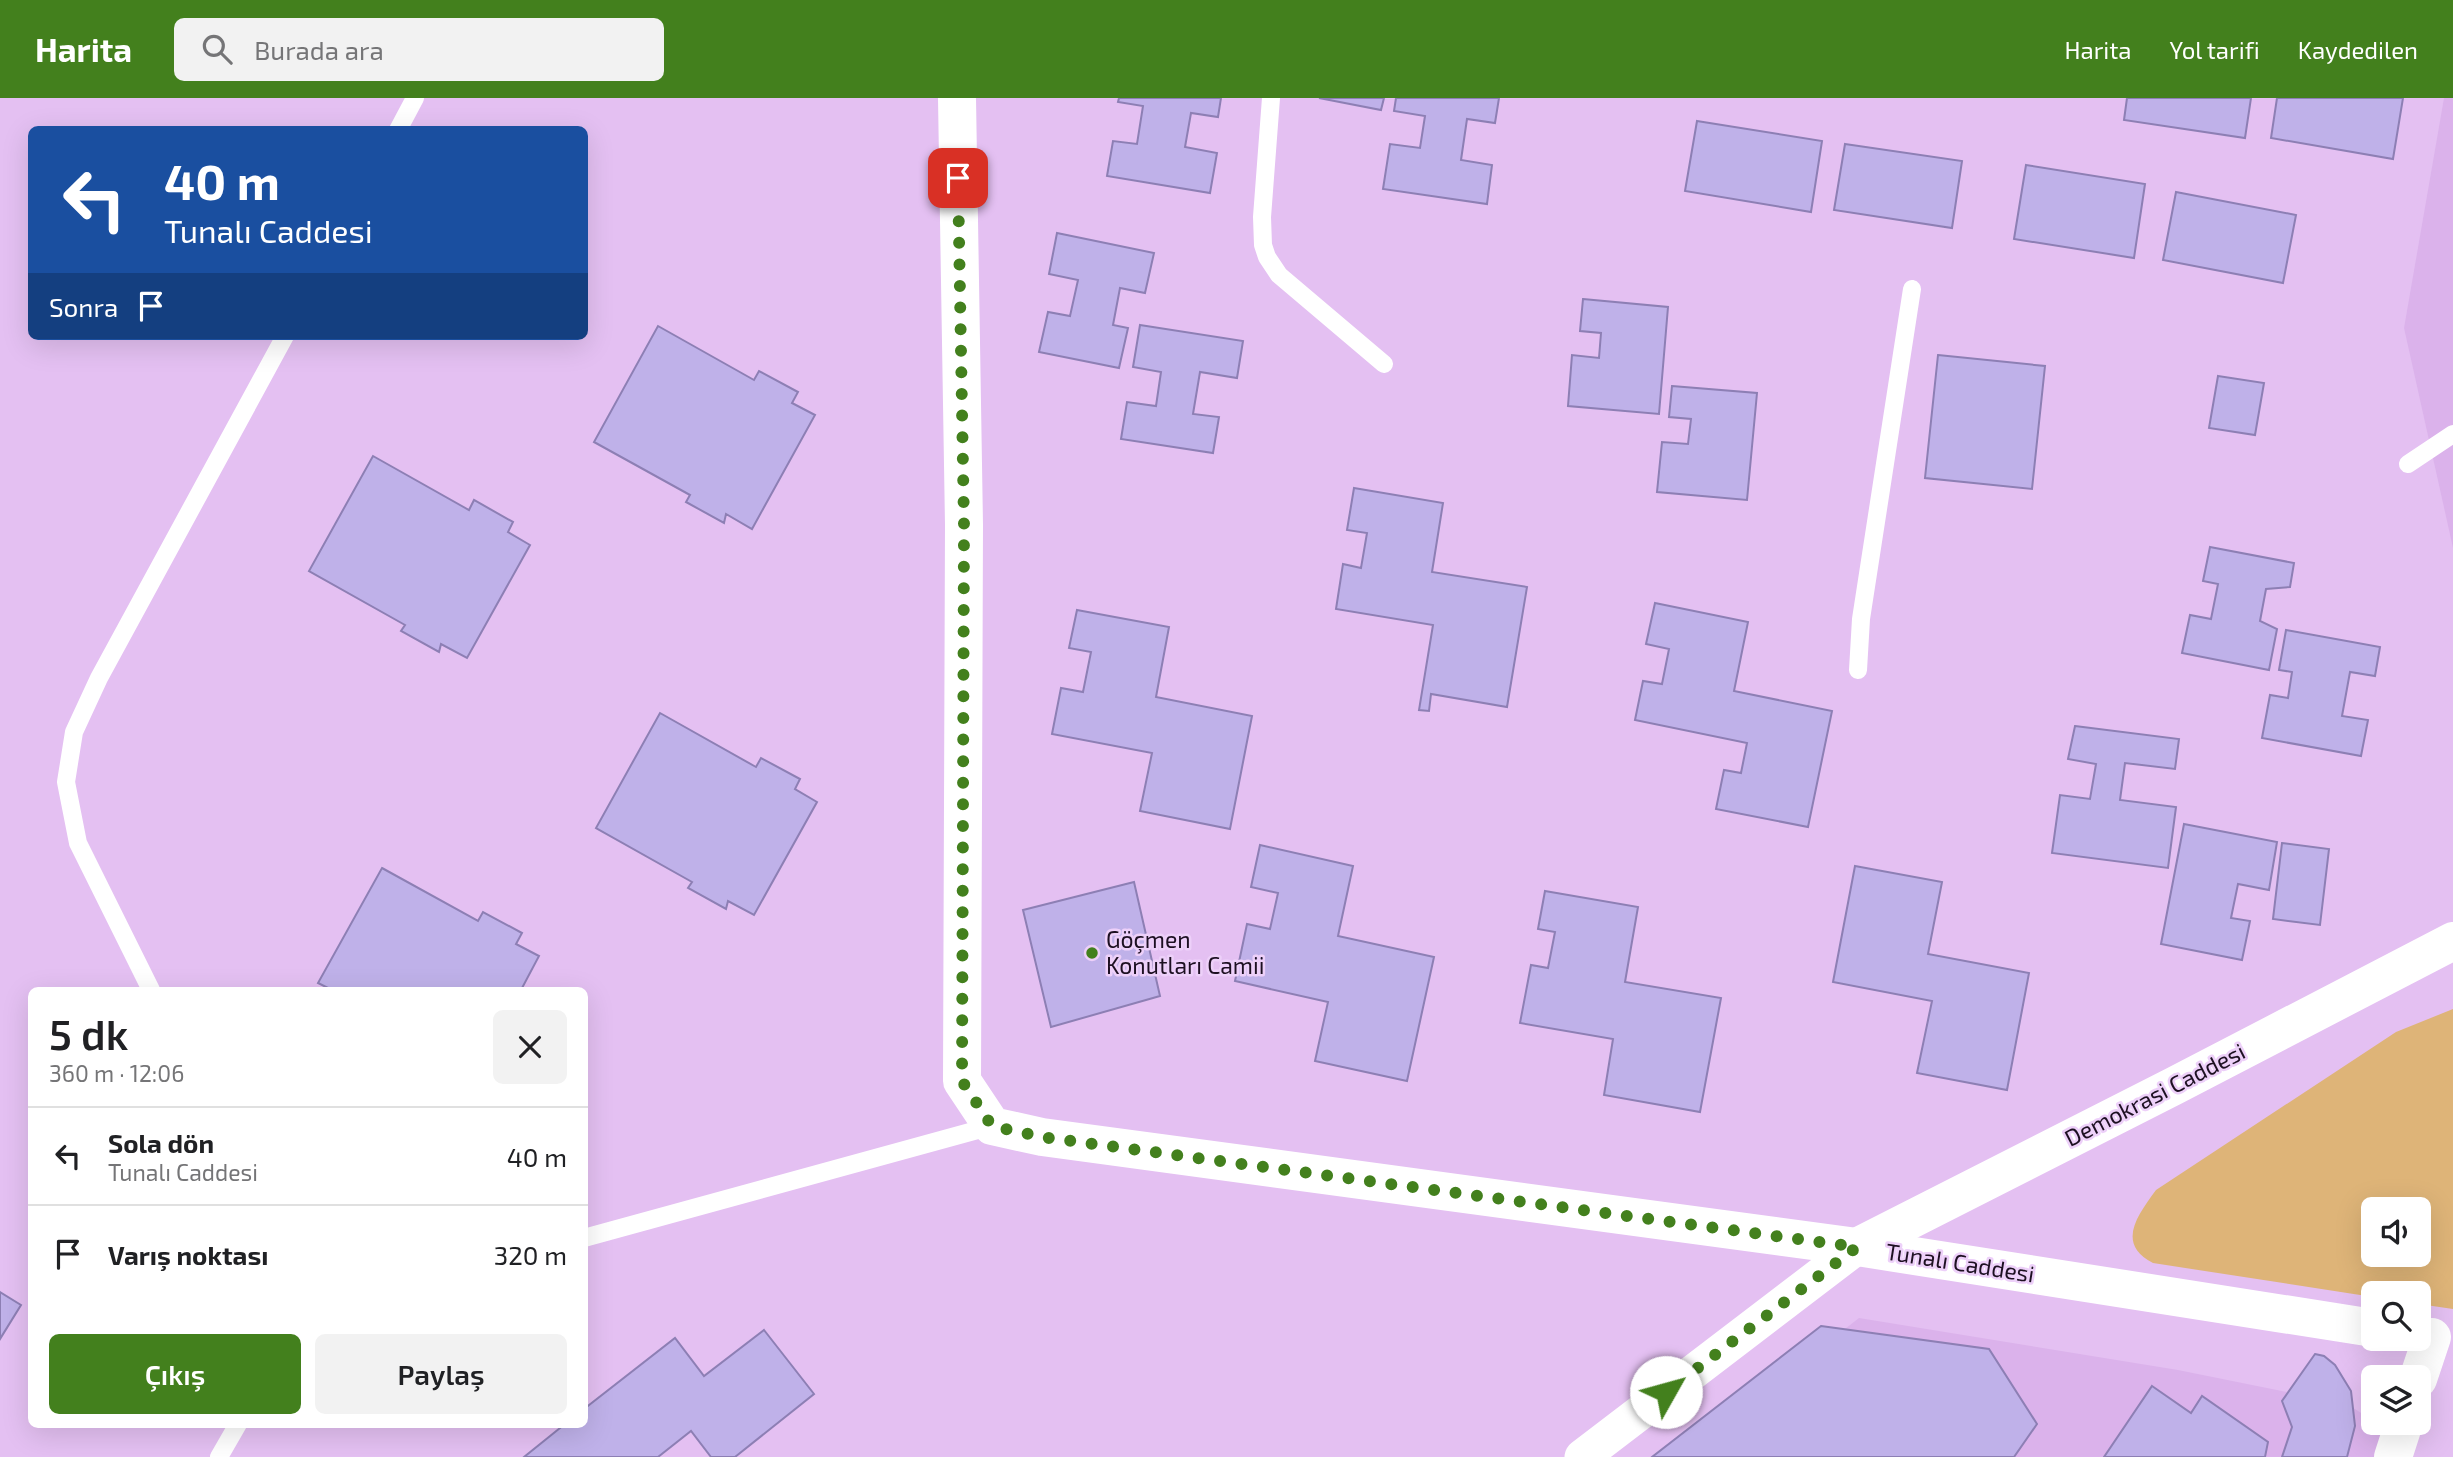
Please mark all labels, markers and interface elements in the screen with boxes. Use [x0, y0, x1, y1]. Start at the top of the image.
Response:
search box [174, 18, 664, 81]
text: Harita [35, 29, 132, 69]
icon: search [198, 30, 236, 68]
text: Burada ara [254, 34, 384, 65]
text: Harita [2064, 35, 2132, 64]
text: Yol tarifi [2170, 35, 2260, 64]
text: Kaydedilen [2298, 35, 2418, 64]
pin [928, 148, 988, 208]
text: 40 m [164, 151, 280, 210]
icon: left [49, 154, 140, 245]
icon: arrive [939, 159, 977, 197]
text: Tunalı Caddesi [164, 211, 373, 249]
icon: arrive [132, 287, 170, 325]
text: Sonra [49, 291, 118, 322]
place label: Göçmen Konutları Camii [1106, 925, 1264, 979]
marker: Göçmen Konutları Camii [1084, 945, 1100, 961]
text: 5 dk [49, 1008, 128, 1058]
button: close [493, 1010, 567, 1084]
street label: Demokrasi Caddesi [2060, 1037, 2249, 1152]
text: 360 m · 12:06 [49, 1059, 184, 1087]
text: Sola dön [108, 1127, 214, 1158]
icon: left [49, 1137, 87, 1175]
text: 40 m [507, 1141, 567, 1172]
text: Tunalı Caddesi [108, 1158, 258, 1186]
map controls [2361, 1197, 2431, 1435]
button: sound [2361, 1197, 2431, 1267]
icon: arrive [49, 1235, 87, 1273]
street label: Tunalı Caddesi [1884, 1236, 2036, 1288]
text: Varış noktası [108, 1239, 268, 1270]
text: 320 m [494, 1239, 567, 1270]
button: search [2361, 1281, 2431, 1351]
button: Çıkış [49, 1334, 301, 1414]
button: Paylaş [315, 1334, 567, 1414]
position arrow [1629, 1355, 1703, 1429]
button: layers [2361, 1365, 2431, 1435]

